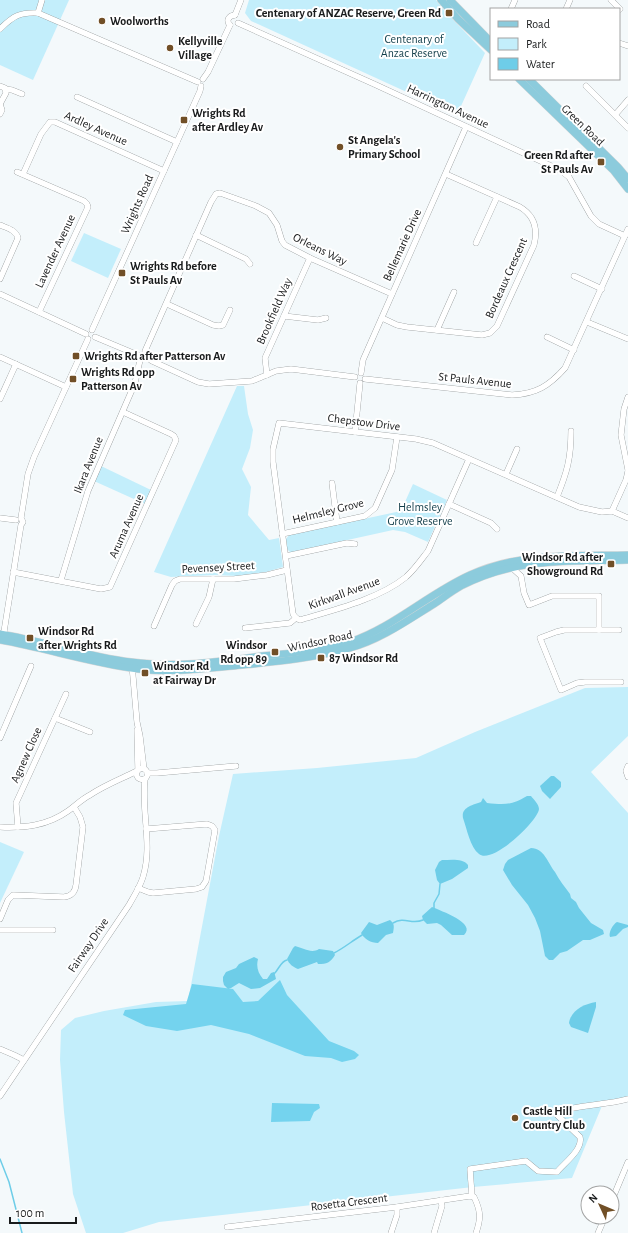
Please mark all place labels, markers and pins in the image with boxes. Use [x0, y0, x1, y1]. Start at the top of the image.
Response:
place label: Centenary of ANZAC Reserve, Green Rd [256, 7, 442, 20]
marker: Centenary of ANZAC Reserve, Green Rd [444, 8, 454, 18]
place label: Woolworths [110, 15, 169, 27]
marker: Woolworths [97, 16, 107, 26]
place label: Kellyville Village [178, 35, 223, 61]
marker: Kellyville Village [165, 43, 175, 53]
place label: Wrights Rd after Ardley Av [192, 107, 264, 134]
marker: Wrights Rd after Ardley Av [179, 115, 189, 125]
place label: St Angela's Primary School [348, 134, 420, 161]
marker: St Angela's Primary School [335, 142, 345, 152]
place label: Green Rd after St Pauls Av [524, 149, 594, 175]
marker: Green Rd after St Pauls Av [596, 157, 606, 167]
place label: Wrights Rd before St Pauls Av [130, 260, 217, 286]
marker: Wrights Rd before St Pauls Av [117, 268, 127, 278]
place label: Wrights Rd after Patterson Av [84, 350, 226, 362]
marker: Wrights Rd after Patterson Av [71, 351, 81, 361]
place label: Wrights Rd opp Patterson Av [81, 366, 155, 392]
marker: Wrights Rd opp Patterson Av [68, 374, 78, 384]
place label: Windsor Rd after Showground Rd [522, 551, 604, 577]
marker: Windsor Rd after Showground Rd [606, 559, 616, 569]
place label: Windsor Rd after Wrights Rd [38, 625, 117, 651]
marker: Windsor Rd after Wrights Rd [25, 633, 35, 643]
place label: Windsor Rd opp 89 [220, 639, 268, 665]
marker: Windsor Rd opp 89 [270, 647, 280, 657]
place label: 87 Windsor Rd [329, 652, 399, 664]
marker: 87 Windsor Rd [316, 653, 326, 663]
place label: Windsor Rd at Fairway Dr [153, 660, 217, 687]
marker: Windsor Rd at Fairway Dr [140, 668, 150, 678]
place label: Castle Hill Country Club [523, 1105, 585, 1132]
marker: Castle Hill Country Club [510, 1113, 520, 1123]

